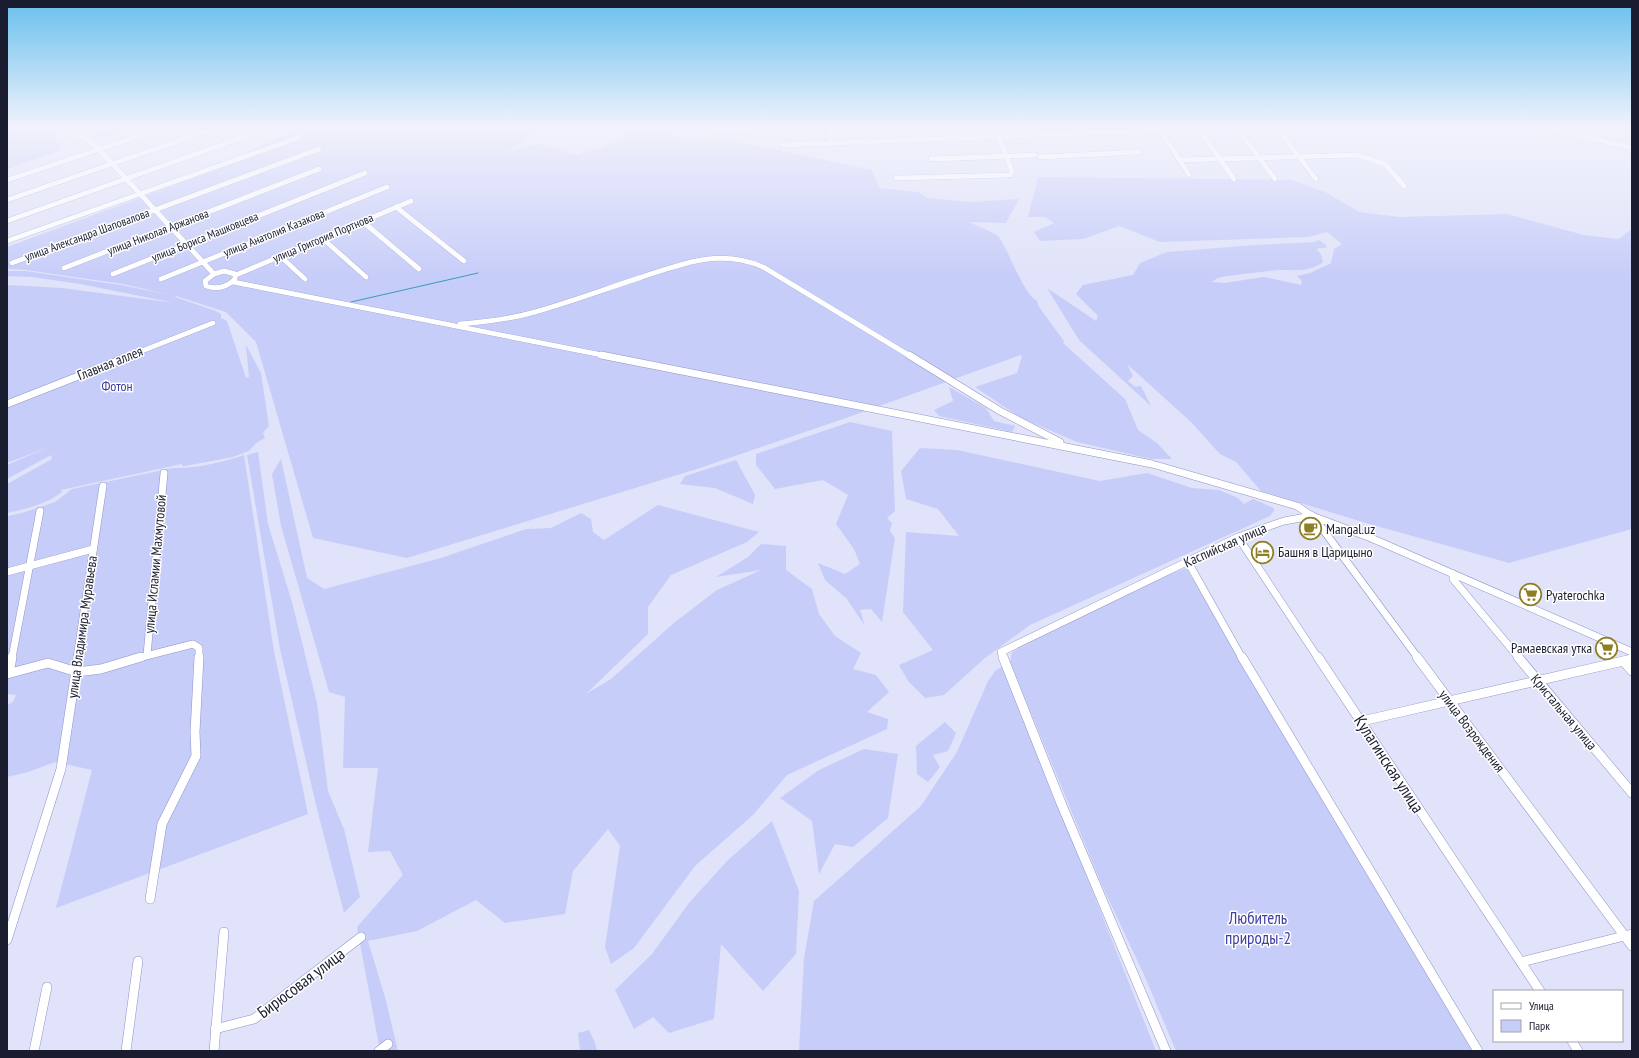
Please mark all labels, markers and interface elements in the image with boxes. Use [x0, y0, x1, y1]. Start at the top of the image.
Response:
street label: улица Александра Шаповалова [22, 205, 151, 264]
street label: улица Николая Аржанова [105, 205, 211, 258]
street label: улица Анатолия Казакова [221, 205, 327, 260]
street label: улица Бориса Машковцева [149, 208, 261, 265]
street label: улица Григория Портнова [270, 210, 375, 265]
street label: Главная аллея [75, 342, 145, 384]
park label: Фотон [101, 377, 133, 395]
street label: улица Исламии Махмутовой [140, 494, 170, 634]
cafe icon: Mangal.uz [1298, 516, 1324, 542]
street label: Каспийская улица [1181, 519, 1269, 571]
place label: Mangal.uz [1326, 520, 1375, 538]
hotel icon: Башня в Царицыно [1250, 539, 1276, 565]
place label: Башня в Царицыно [1278, 543, 1373, 561]
street label: улица Владимира Муравьева [63, 555, 101, 699]
supermarket icon: Pyaterochka [1517, 582, 1543, 608]
place label: Pyaterochka [1546, 586, 1605, 604]
supermarket icon: Рамаевская утка [1594, 635, 1620, 661]
place label: Рамаевская утка [1511, 639, 1592, 657]
street label: Кристальная улица [1527, 670, 1601, 754]
street label: улица Возрождения [1435, 686, 1509, 776]
street label: Кулагинская улица [1349, 711, 1429, 817]
park label: Любитель природы-2 [1225, 907, 1291, 949]
street label: Бирюсовая улица [253, 943, 349, 1023]
legend [1493, 990, 1623, 1042]
text: Улица [1529, 998, 1554, 1013]
text: Парк [1529, 1018, 1550, 1033]

